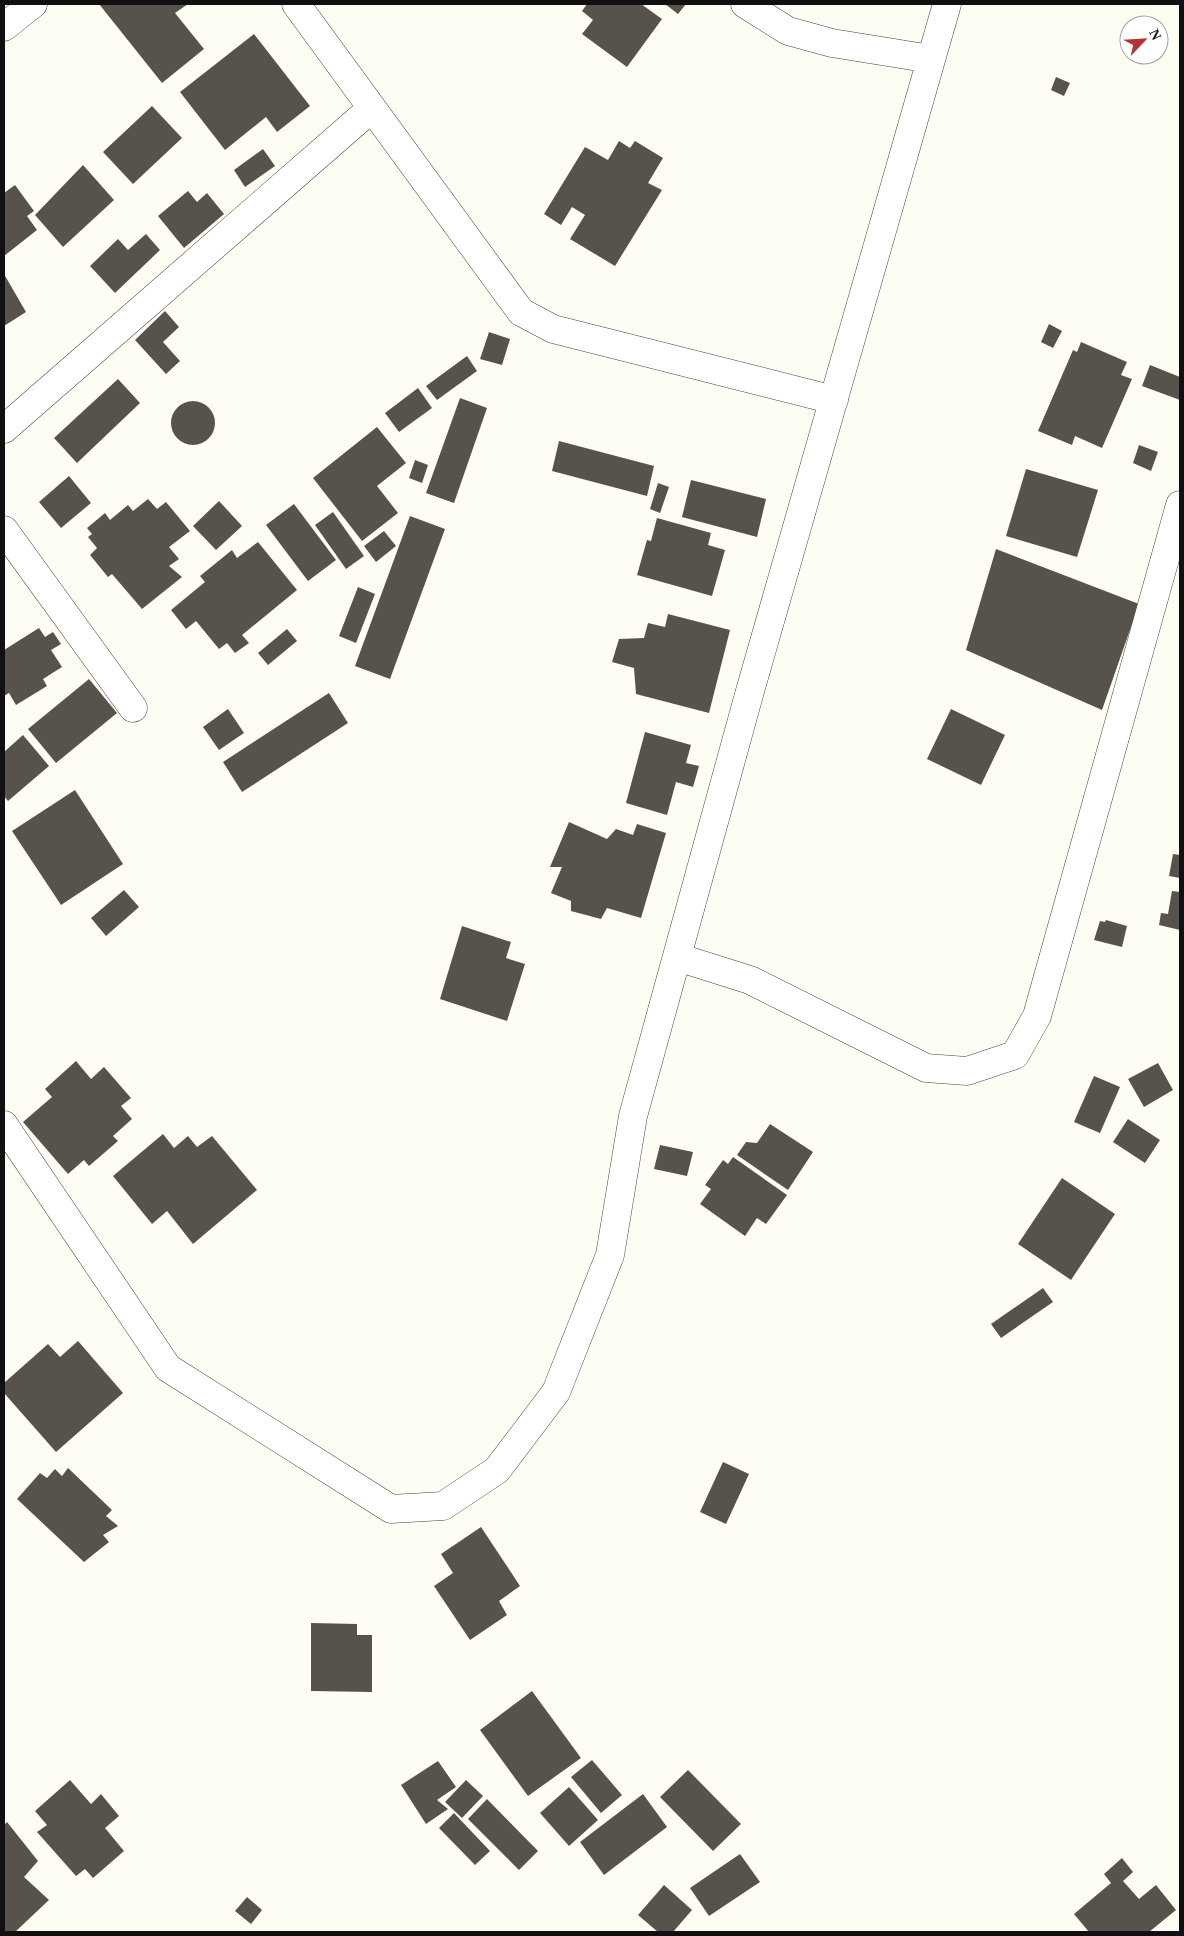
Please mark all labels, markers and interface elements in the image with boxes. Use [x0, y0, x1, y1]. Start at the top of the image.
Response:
north arrow [1119, 15, 1169, 65]
text: N [1146, 27, 1164, 42]

